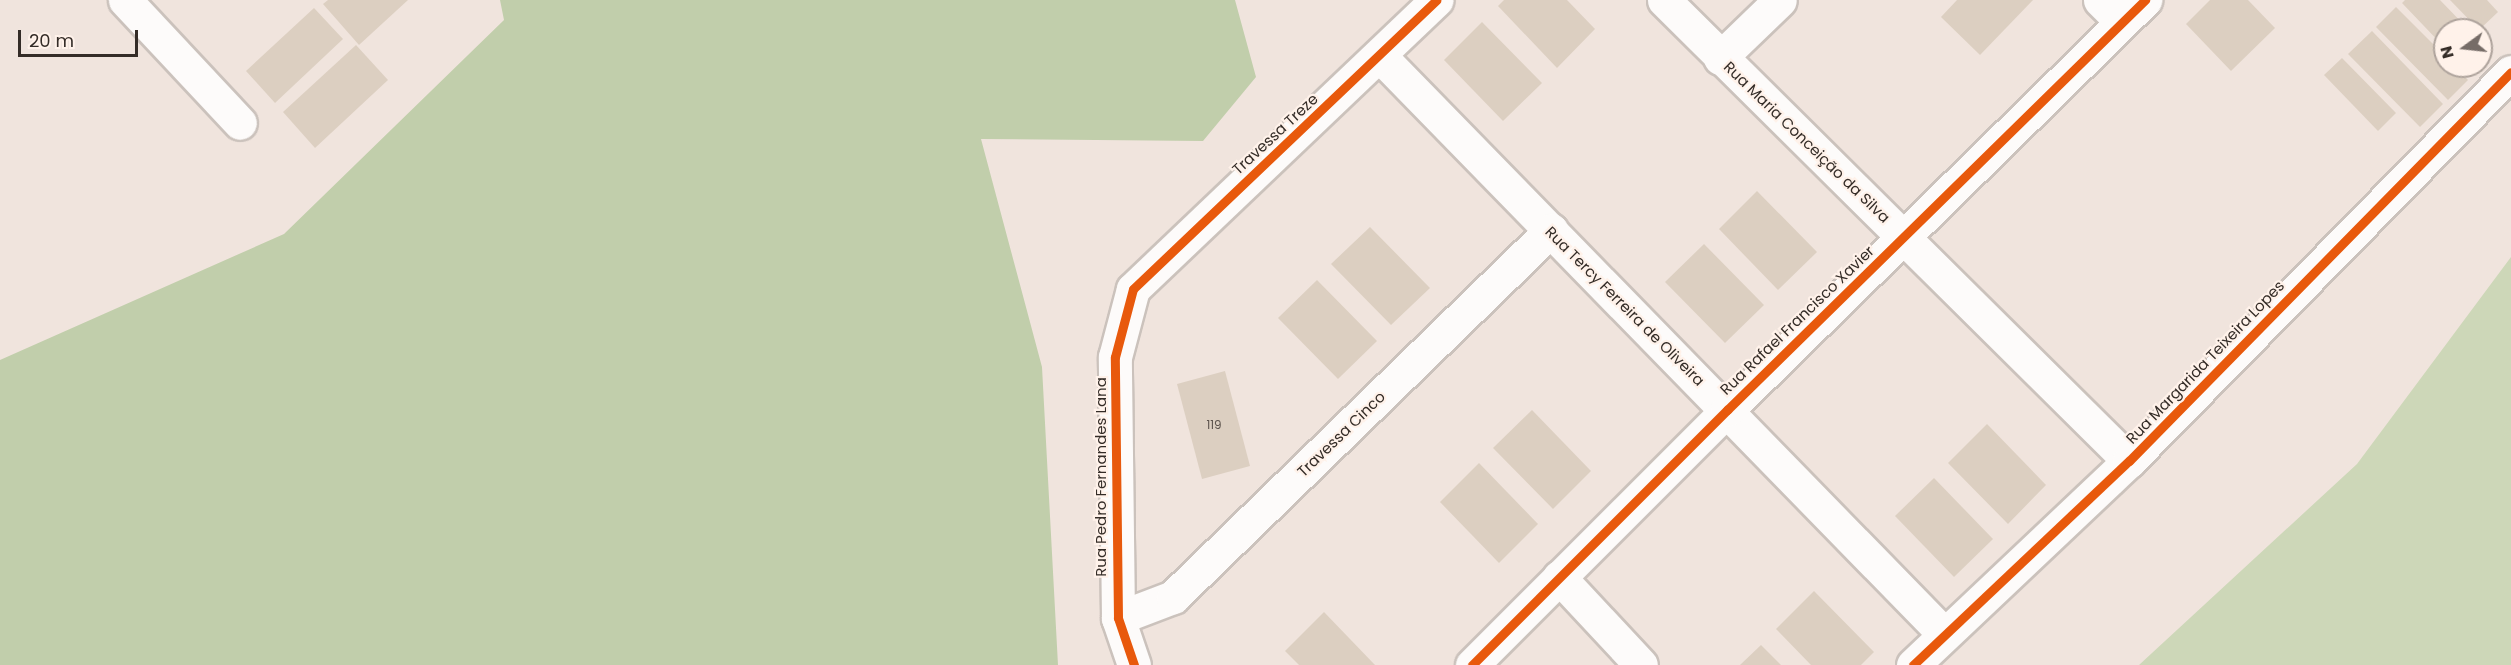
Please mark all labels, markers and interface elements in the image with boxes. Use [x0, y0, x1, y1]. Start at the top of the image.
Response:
scale bar [21, 18, 141, 56]
north arrow [2433, 18, 2493, 78]
text: 20 m [29, 28, 74, 53]
text: N [2434, 43, 2460, 61]
street label: Rua Maria Conceição da Silva [1720, 58, 1894, 226]
street label: Travessa Treze [1228, 90, 1322, 178]
street label: Rua Tercy Ferreira de Oliveira [1542, 223, 1708, 389]
street label: Rua Rafael Francisco Xavier [1716, 242, 1878, 398]
street label: Rua Margarida Teixeira Lopes [2122, 277, 2288, 447]
street label: Rua Pedro Fernandes Lana [1092, 377, 1110, 577]
street label: Travessa Cinco [1293, 388, 1389, 480]
house number: 119 [1206, 418, 1222, 432]

